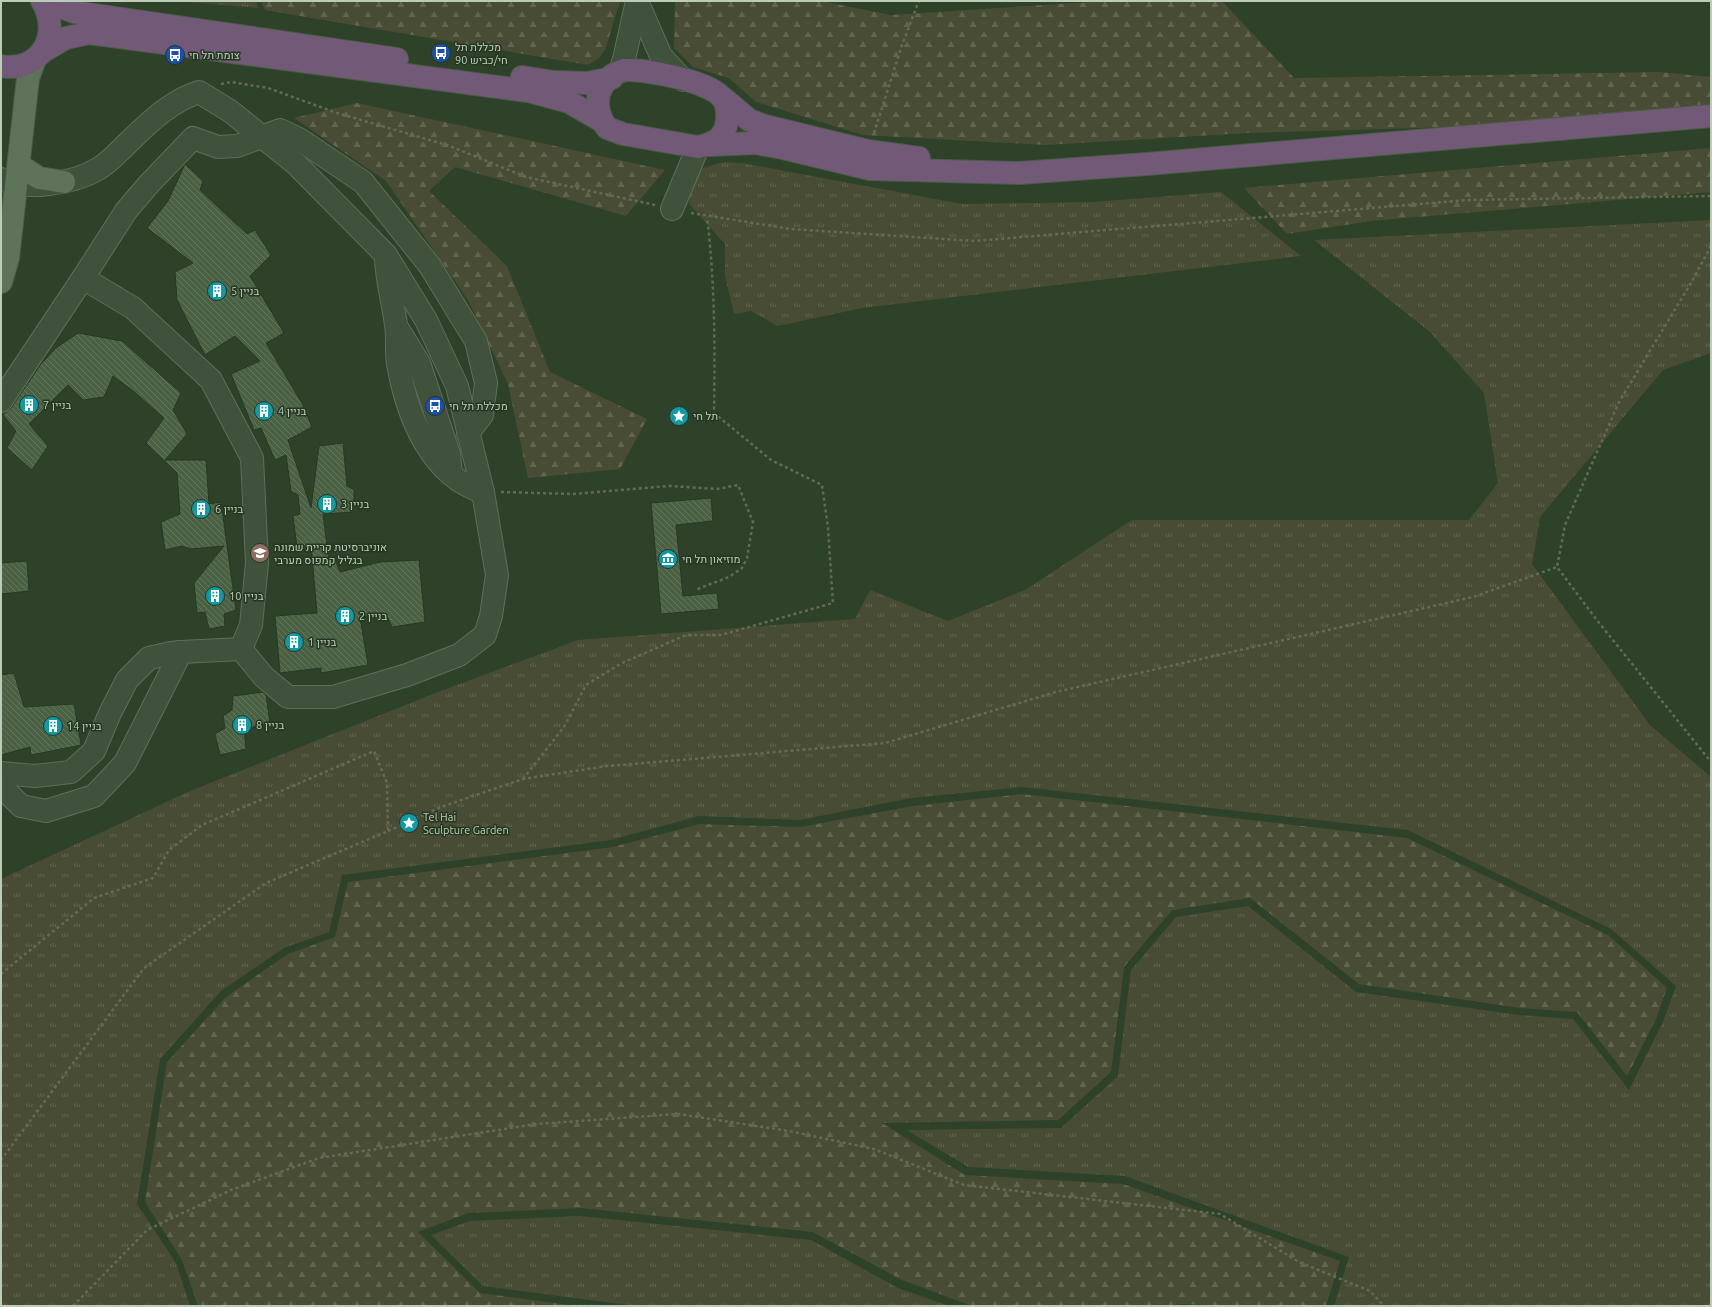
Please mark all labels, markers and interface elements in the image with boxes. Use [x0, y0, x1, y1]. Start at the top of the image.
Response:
place label: מכללת תל חי/כביש 90 [455, 41, 508, 66]
bus stop icon: מכללת תל חי/כביש 90 [430, 42, 452, 64]
bus stop icon: צומת תל חי [164, 44, 186, 66]
place label: צומת תל חי [189, 49, 240, 61]
building icon: בניין 5 [206, 280, 228, 302]
place label: בניין 5 [231, 285, 260, 297]
building icon: בניין 7 [18, 394, 40, 416]
bus stop icon: מכללת תל חי [424, 395, 446, 417]
place label: בניין 7 [43, 399, 72, 411]
building icon: בניין 4 [253, 400, 275, 422]
place label: מכללת תל חי [449, 400, 508, 412]
place label: בניין 4 [278, 405, 307, 417]
place icon: תל חי [668, 405, 690, 427]
place label: תל חי [693, 410, 718, 422]
building icon: בניין 3 [316, 493, 338, 515]
building icon: בניין 6 [190, 498, 212, 520]
place label: בניין 3 [341, 498, 370, 510]
place label: בניין 6 [215, 503, 244, 515]
place label: אוניברסיטת קריית שמונה בגליל קמפוס מערבי [274, 541, 387, 566]
school or university icon: אוניברסיטת קריית שמונה בגליל קמפוס מערבי [249, 542, 271, 564]
museum icon: מוזיאון תל חי [657, 548, 679, 570]
place label: מוזיאון תל חי [682, 553, 740, 565]
building icon: בניין 10 [204, 585, 226, 607]
place label: בניין 10 [229, 590, 264, 602]
building icon: בניין 2 [334, 605, 356, 627]
place label: בניין 2 [359, 610, 388, 622]
building icon: בניין 1 [283, 631, 305, 653]
place label: בניין 1 [308, 636, 337, 648]
building icon: בניין 8 [231, 714, 253, 736]
building icon: בניין 14 [42, 715, 64, 737]
place label: בניין 8 [256, 719, 285, 731]
place label: בניין 14 [67, 720, 102, 732]
place label: Tel Hai Sculpture Garden [423, 811, 509, 836]
place icon: Tel Hai Sculpture Garden [398, 812, 420, 834]

